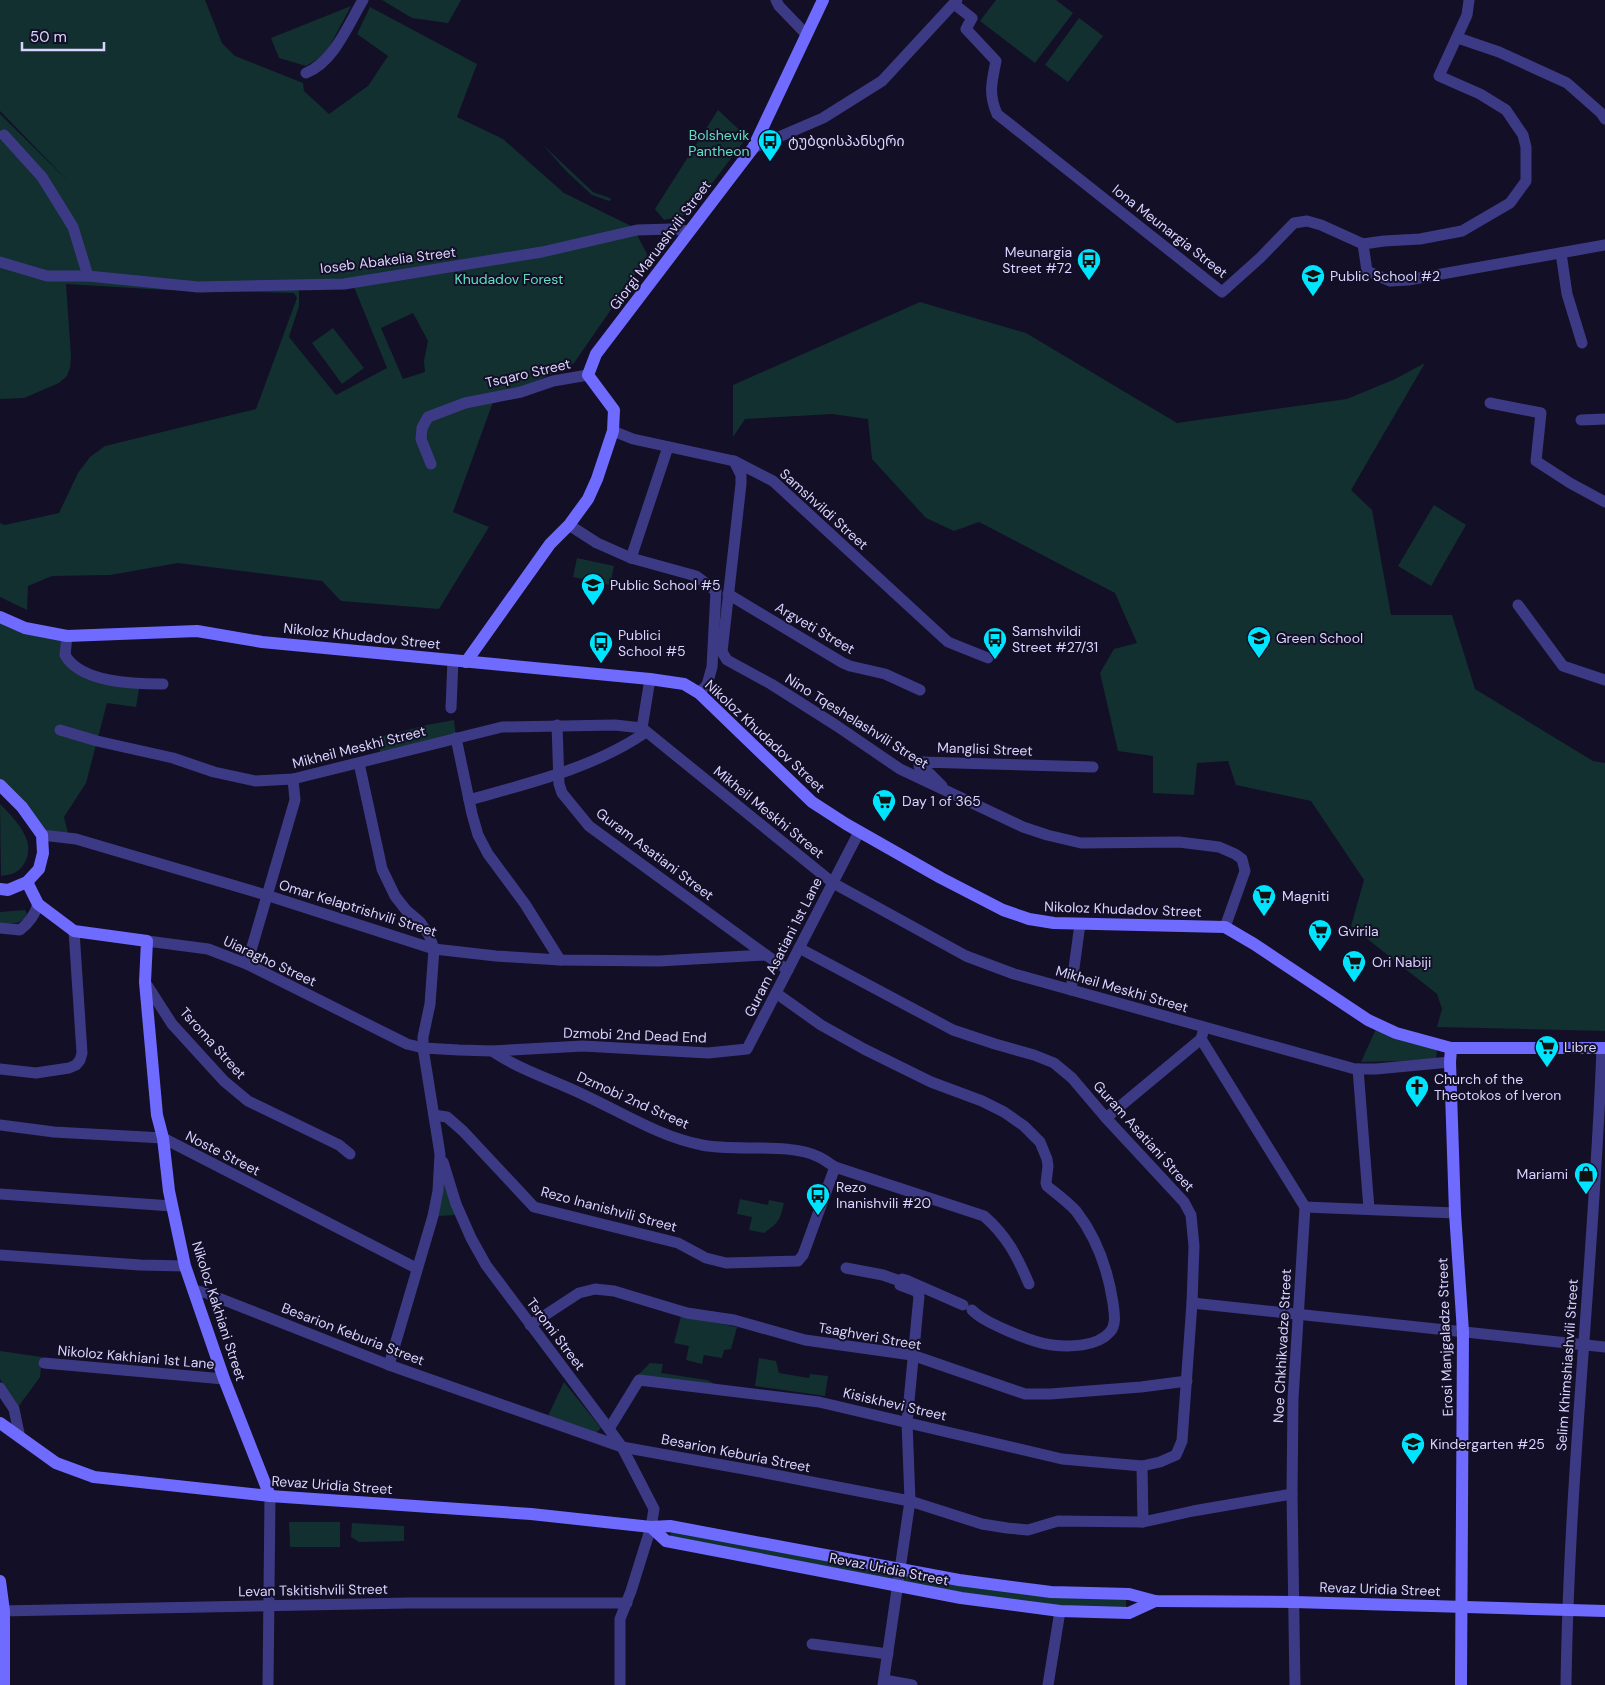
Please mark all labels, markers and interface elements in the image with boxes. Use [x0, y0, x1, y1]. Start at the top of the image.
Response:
scale bar [22, 20, 105, 52]
text: 50 m [30, 27, 67, 47]
park label: Bolshevik Pantheon [688, 126, 750, 160]
bus stop icon: ტუბდისპანსერი [757, 128, 783, 162]
place label: ტუბდისპანსერი [788, 132, 904, 150]
street label: Giorgi Maruashvili Street [605, 177, 715, 313]
street label: Iona Meunargia Street [1109, 180, 1231, 282]
street label: Ioseb Abakelia Street [319, 243, 457, 277]
place label: Meunargia Street #72 [1002, 243, 1072, 277]
bus stop icon: Meunargia Street #72 [1076, 247, 1102, 281]
school or university icon: Public School #2 [1300, 263, 1326, 297]
place label: Public School #2 [1330, 267, 1440, 285]
park label: Khudadov Forest [454, 270, 564, 288]
street label: Tsqaro Street [484, 354, 572, 392]
street label: Samshvildi Street [776, 465, 872, 553]
school or university icon: Public School #5 [580, 572, 606, 606]
place label: Public School #5 [610, 576, 721, 594]
street label: Argveti Street [772, 598, 858, 658]
street label: Nikoloz Khudadov Street [283, 619, 441, 653]
place label: Samshvildi Street #27/31 [1012, 622, 1098, 656]
school or university icon: Green School [1246, 625, 1272, 659]
place label: Publici School #5 [618, 626, 685, 660]
bus stop icon: Samshvildi Street #27/31 [982, 626, 1008, 660]
place label: Green School [1276, 629, 1363, 647]
bus stop icon: Publici School #5 [588, 630, 614, 664]
street label: Nino Tqeshelashvili Street [782, 669, 932, 773]
street label: Nikoloz Khudadov Street [701, 676, 829, 796]
street label: Mikheil Meskhi Street [290, 722, 428, 772]
street label: Manglisi Street [937, 738, 1033, 760]
street label: Mikheil Meskhi Street [710, 762, 828, 862]
supermarket icon: Day 1 of 365 [871, 788, 897, 822]
place label: Day 1 of 365 [902, 792, 981, 810]
street label: Guram Asatiani Street [593, 804, 717, 904]
street label: Guram Asatiani 1st Lane [740, 874, 826, 1020]
street label: Omar Kelaptrishvili Street [277, 875, 439, 941]
supermarket icon: Magniti [1251, 883, 1277, 917]
place label: Magniti [1282, 887, 1329, 905]
street label: Nikoloz Khudadov Street [1044, 897, 1202, 921]
supermarket icon: Gvirila [1307, 918, 1333, 952]
place label: Gvirila [1338, 922, 1379, 940]
street label: Uiaragho Street [221, 932, 319, 990]
supermarket icon: Ori Nabiji [1341, 949, 1367, 983]
place label: Ori Nabiji [1372, 953, 1431, 971]
street label: Mikheil Meskhi Street [1054, 961, 1190, 1017]
street label: Tsroma Street [176, 1003, 250, 1083]
street label: Dzmobi 2nd Dead End [563, 1023, 707, 1047]
supermarket icon: Libre [1534, 1034, 1560, 1068]
place label: Libre [1564, 1038, 1596, 1056]
street label: Dzmobi 2nd Street [574, 1067, 692, 1133]
place label: Church of the Theotokos of Iveron [1434, 1070, 1561, 1104]
church icon: Church of the Theotokos of Iveron [1404, 1074, 1430, 1108]
street label: Guram Asatiani Street [1090, 1077, 1198, 1195]
street label: Noste Street [183, 1127, 263, 1179]
shop icon: Mariami [1573, 1161, 1599, 1195]
place label: Mariami [1517, 1165, 1568, 1183]
place label: Rezo Inanishvili #20 [836, 1178, 931, 1212]
street label: Rezo Inanishvili Street [539, 1182, 679, 1236]
bus stop icon: Rezo Inanishvili #20 [805, 1182, 831, 1216]
street label: Nikoloz Kakhiani Street [188, 1239, 250, 1383]
street label: Erosi Manjgaladze Street [1433, 1257, 1457, 1417]
street label: Noe Chkhikvadze Street [1269, 1268, 1295, 1424]
street label: Selim Khimshiashvili Street [1552, 1278, 1582, 1452]
street label: Tsromi Street [523, 1294, 589, 1374]
street label: Besarion Keburia Street [279, 1298, 427, 1370]
street label: Tsaghveri Street [817, 1318, 923, 1354]
street label: Nikoloz Kakhiani 1st Lane [57, 1341, 215, 1373]
street label: Kisiskhevi Street [841, 1383, 949, 1425]
street label: Besarion Keburia Street [660, 1430, 812, 1476]
school or university icon: Kindergarten #25 [1400, 1431, 1426, 1465]
place label: Kindergarten #25 [1430, 1435, 1545, 1453]
street label: Revaz Uridia Street [271, 1472, 393, 1498]
street label: Revaz Uridia Street [828, 1549, 950, 1589]
street label: Revaz Uridia Street [1319, 1578, 1441, 1600]
street label: Levan Tskitishvili Street [238, 1580, 388, 1600]

